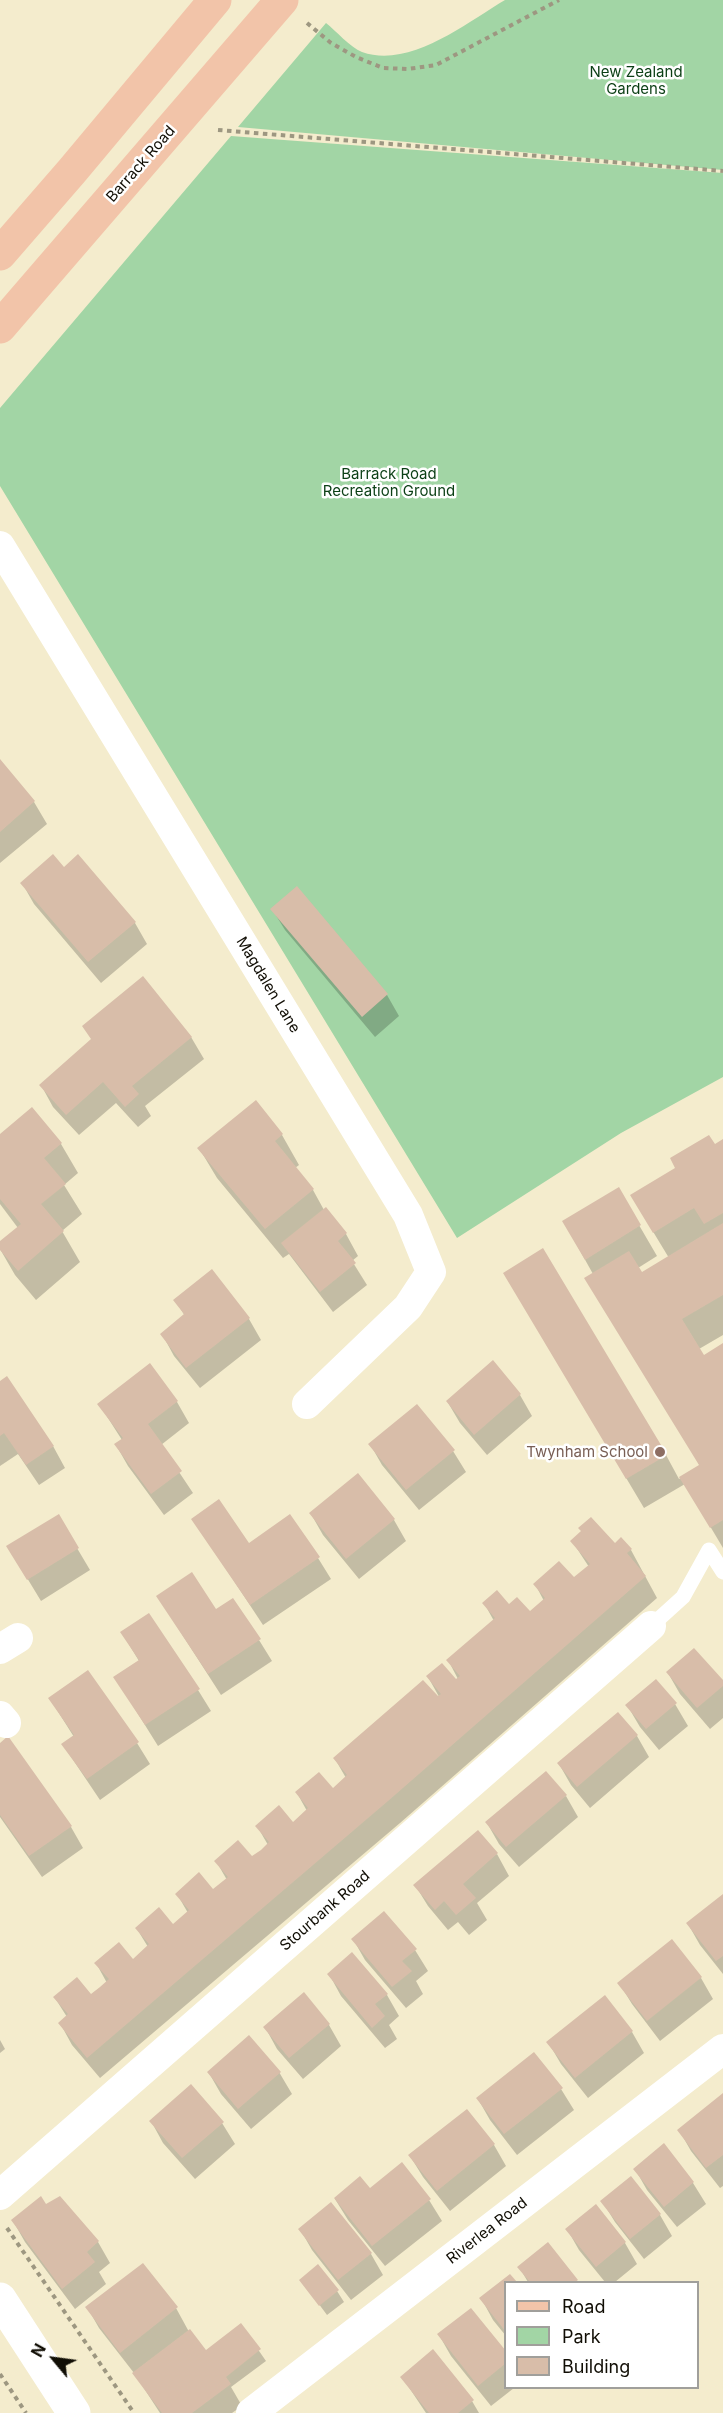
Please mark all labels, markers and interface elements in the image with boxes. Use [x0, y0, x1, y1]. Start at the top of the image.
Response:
park label: New Zealand Gardens [589, 63, 683, 98]
street label: Barrack Road [103, 122, 179, 206]
park label: Barrack Road Recreation Ground [323, 465, 455, 500]
street label: Magdalen Lane [232, 934, 304, 1036]
place label: Twynham School [526, 1443, 648, 1461]
marker: Twynham School [653, 1445, 667, 1459]
street label: Stourbank Road [276, 1867, 374, 1955]
street label: Riverlea Road [443, 2194, 531, 2268]
legend [504, 2281, 699, 2389]
text: Road [562, 2296, 605, 2317]
text: Park [562, 2326, 601, 2347]
north arrow [24, 2329, 84, 2389]
text: N [27, 2340, 50, 2360]
text: Building [562, 2356, 630, 2377]

